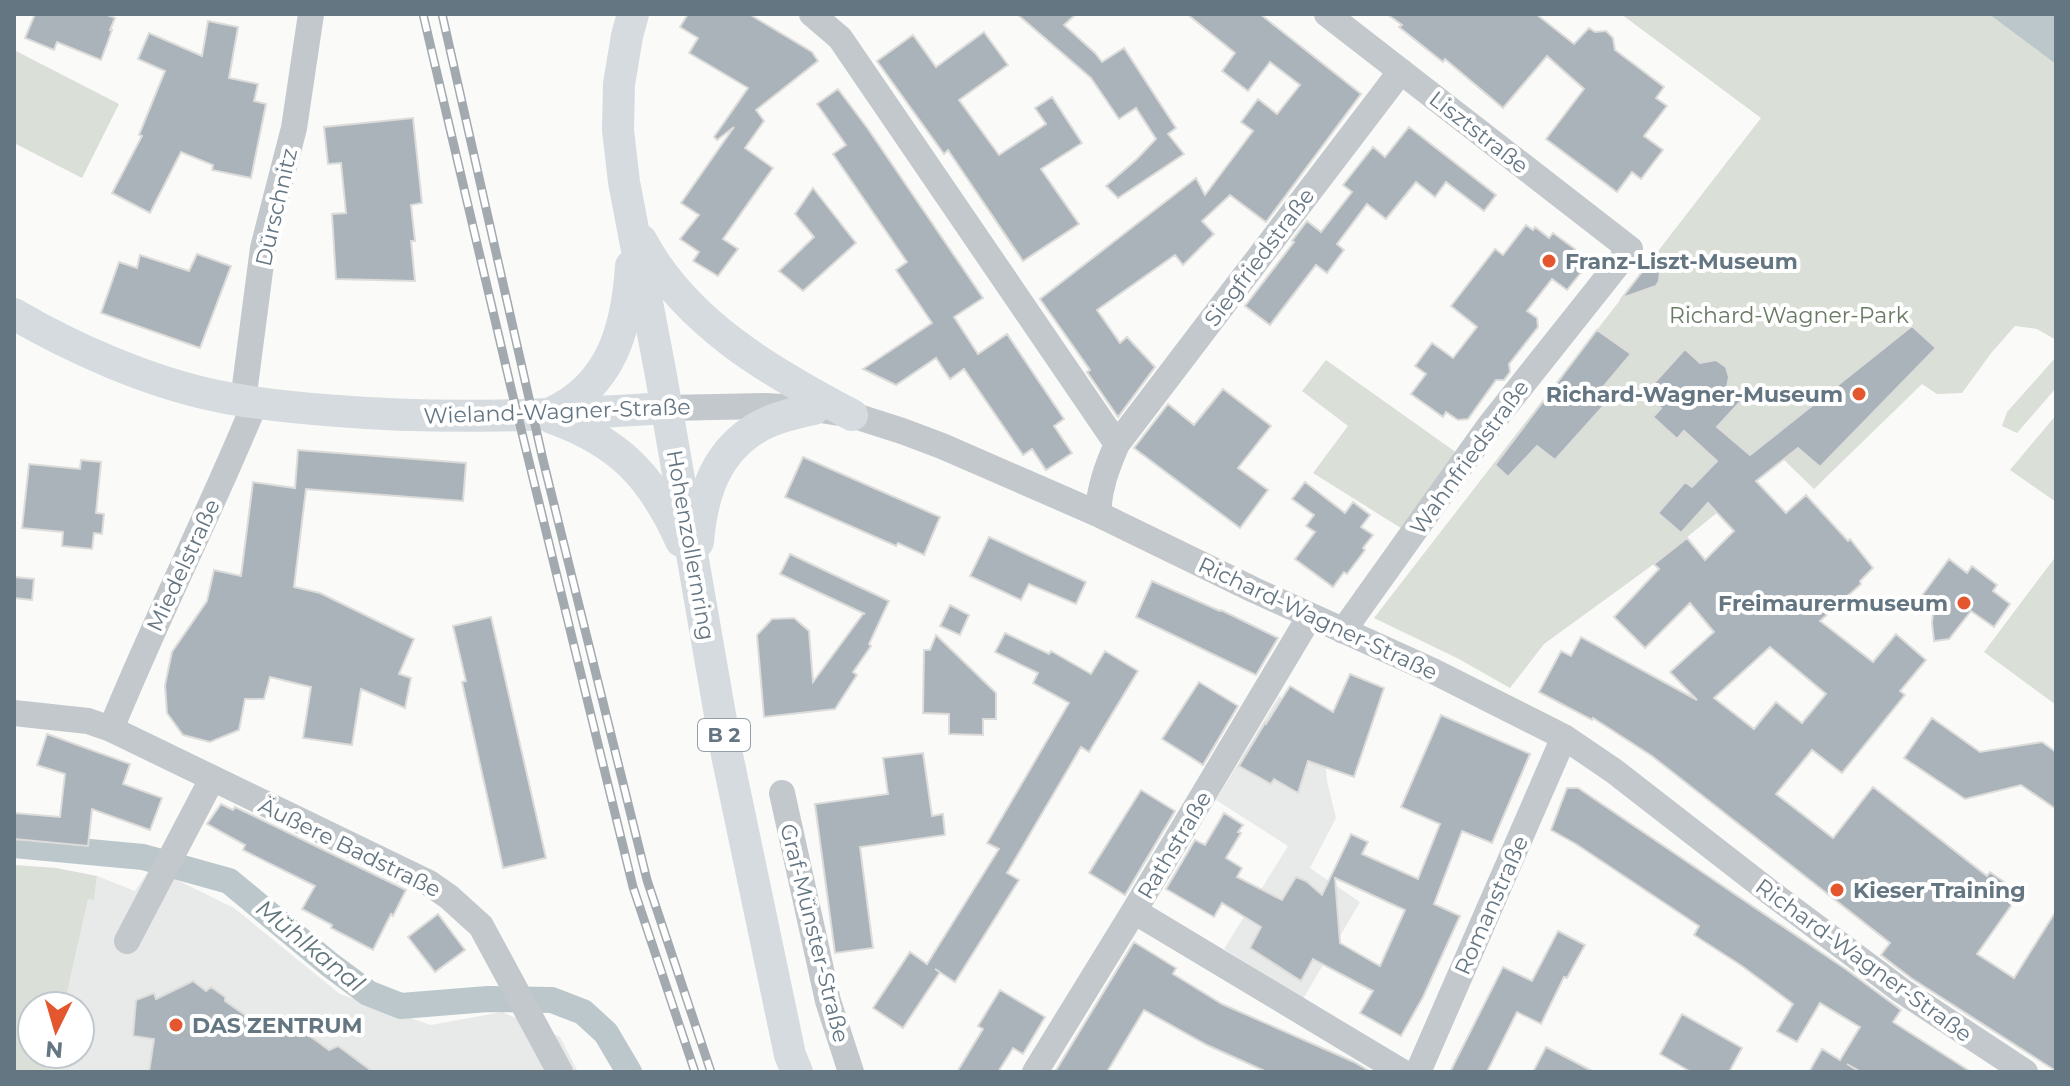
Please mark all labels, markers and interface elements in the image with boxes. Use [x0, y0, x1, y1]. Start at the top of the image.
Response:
street label: Lisztstraße [1424, 85, 1534, 179]
street label: Dürschnitz [250, 145, 303, 269]
street label: Siegfriedstraße [1198, 183, 1320, 332]
place label: Franz-Liszt-Museum [1565, 248, 1798, 275]
marker: Franz-Liszt-Museum [1540, 252, 1558, 270]
park label: Richard-Wagner-Park [1669, 302, 1910, 329]
street label: Wahnfriedstraße [1404, 375, 1535, 540]
place label: Richard-Wagner-Museum [1546, 381, 1843, 408]
marker: Richard-Wagner-Museum [1850, 385, 1868, 403]
street label: Wieland-Wagner-Straße [423, 393, 691, 430]
street label: Hohenzollernring [660, 448, 721, 642]
street label: Miedelstraße [141, 495, 226, 636]
street label: Richard-Wagner-Straße [1194, 551, 1442, 686]
place label: Freimaurermuseum [1718, 590, 1948, 617]
marker: Freimaurermuseum [1955, 594, 1973, 612]
road number: B 2 [698, 719, 750, 751]
street label: Rathstraße [1132, 786, 1217, 904]
street label: Äußere Badstraße [254, 792, 445, 903]
street label: Graf-Münster-Straße [774, 821, 855, 1045]
street label: Romanstraße [1449, 831, 1534, 979]
street label: Richard-Wagner-Straße [1750, 873, 1977, 1048]
place label: Kieser Training [1853, 877, 2026, 904]
marker: Kieser Training [1828, 881, 1846, 899]
water label: Mühlkanal [250, 893, 371, 998]
north arrow [16, 990, 96, 1070]
place label: DAS ZENTRUM [192, 1012, 362, 1039]
marker: DAS ZENTRUM [167, 1016, 185, 1034]
text: N [44, 1035, 64, 1064]

